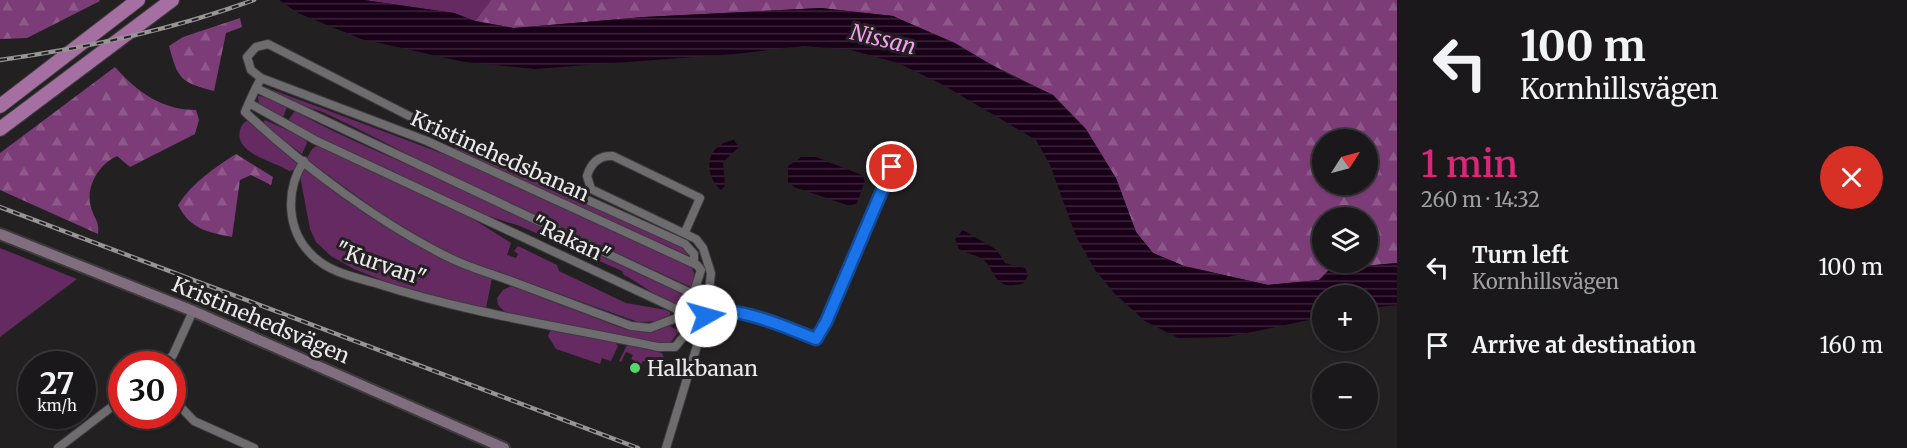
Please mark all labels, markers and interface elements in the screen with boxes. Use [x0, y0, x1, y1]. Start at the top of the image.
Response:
water label: Nissan [847, 17, 919, 61]
text: 100 m [1520, 20, 1646, 72]
icon: left [1421, 24, 1499, 102]
text: Kornhillsvägen [1520, 72, 1719, 106]
street label: Kristinehedsbanan [407, 104, 594, 208]
north arrow [1312, 129, 1378, 195]
map controls [1312, 129, 1378, 429]
pin [866, 141, 917, 192]
text: 1 min [1421, 142, 1518, 187]
button: close [1820, 146, 1883, 209]
icon: arrive [875, 150, 908, 183]
text: 260 m · 14:32 [1421, 187, 1540, 212]
button: layers [1312, 207, 1378, 273]
street label: "Rakan" [527, 210, 615, 270]
street label: "Kurvan" [332, 236, 430, 292]
text: Turn left [1472, 241, 1569, 269]
icon: left [1421, 251, 1454, 284]
text: 100 m [1818, 253, 1883, 281]
text: Kornhillsvägen [1472, 269, 1619, 294]
street label: Kristinehedsvägen [168, 270, 354, 370]
position arrow [674, 284, 738, 348]
button: + [1312, 285, 1378, 351]
icon: arrive [1421, 329, 1454, 362]
text: Arrive at destination [1472, 331, 1696, 359]
text: 160 m [1819, 331, 1883, 359]
speed limit sign: 30 [108, 351, 186, 429]
place label: Halkbanan [647, 355, 758, 382]
marker: Halkbanan [628, 361, 642, 375]
button: − [1312, 363, 1378, 429]
text: 27 [40, 364, 74, 402]
text: km/h [37, 396, 77, 415]

